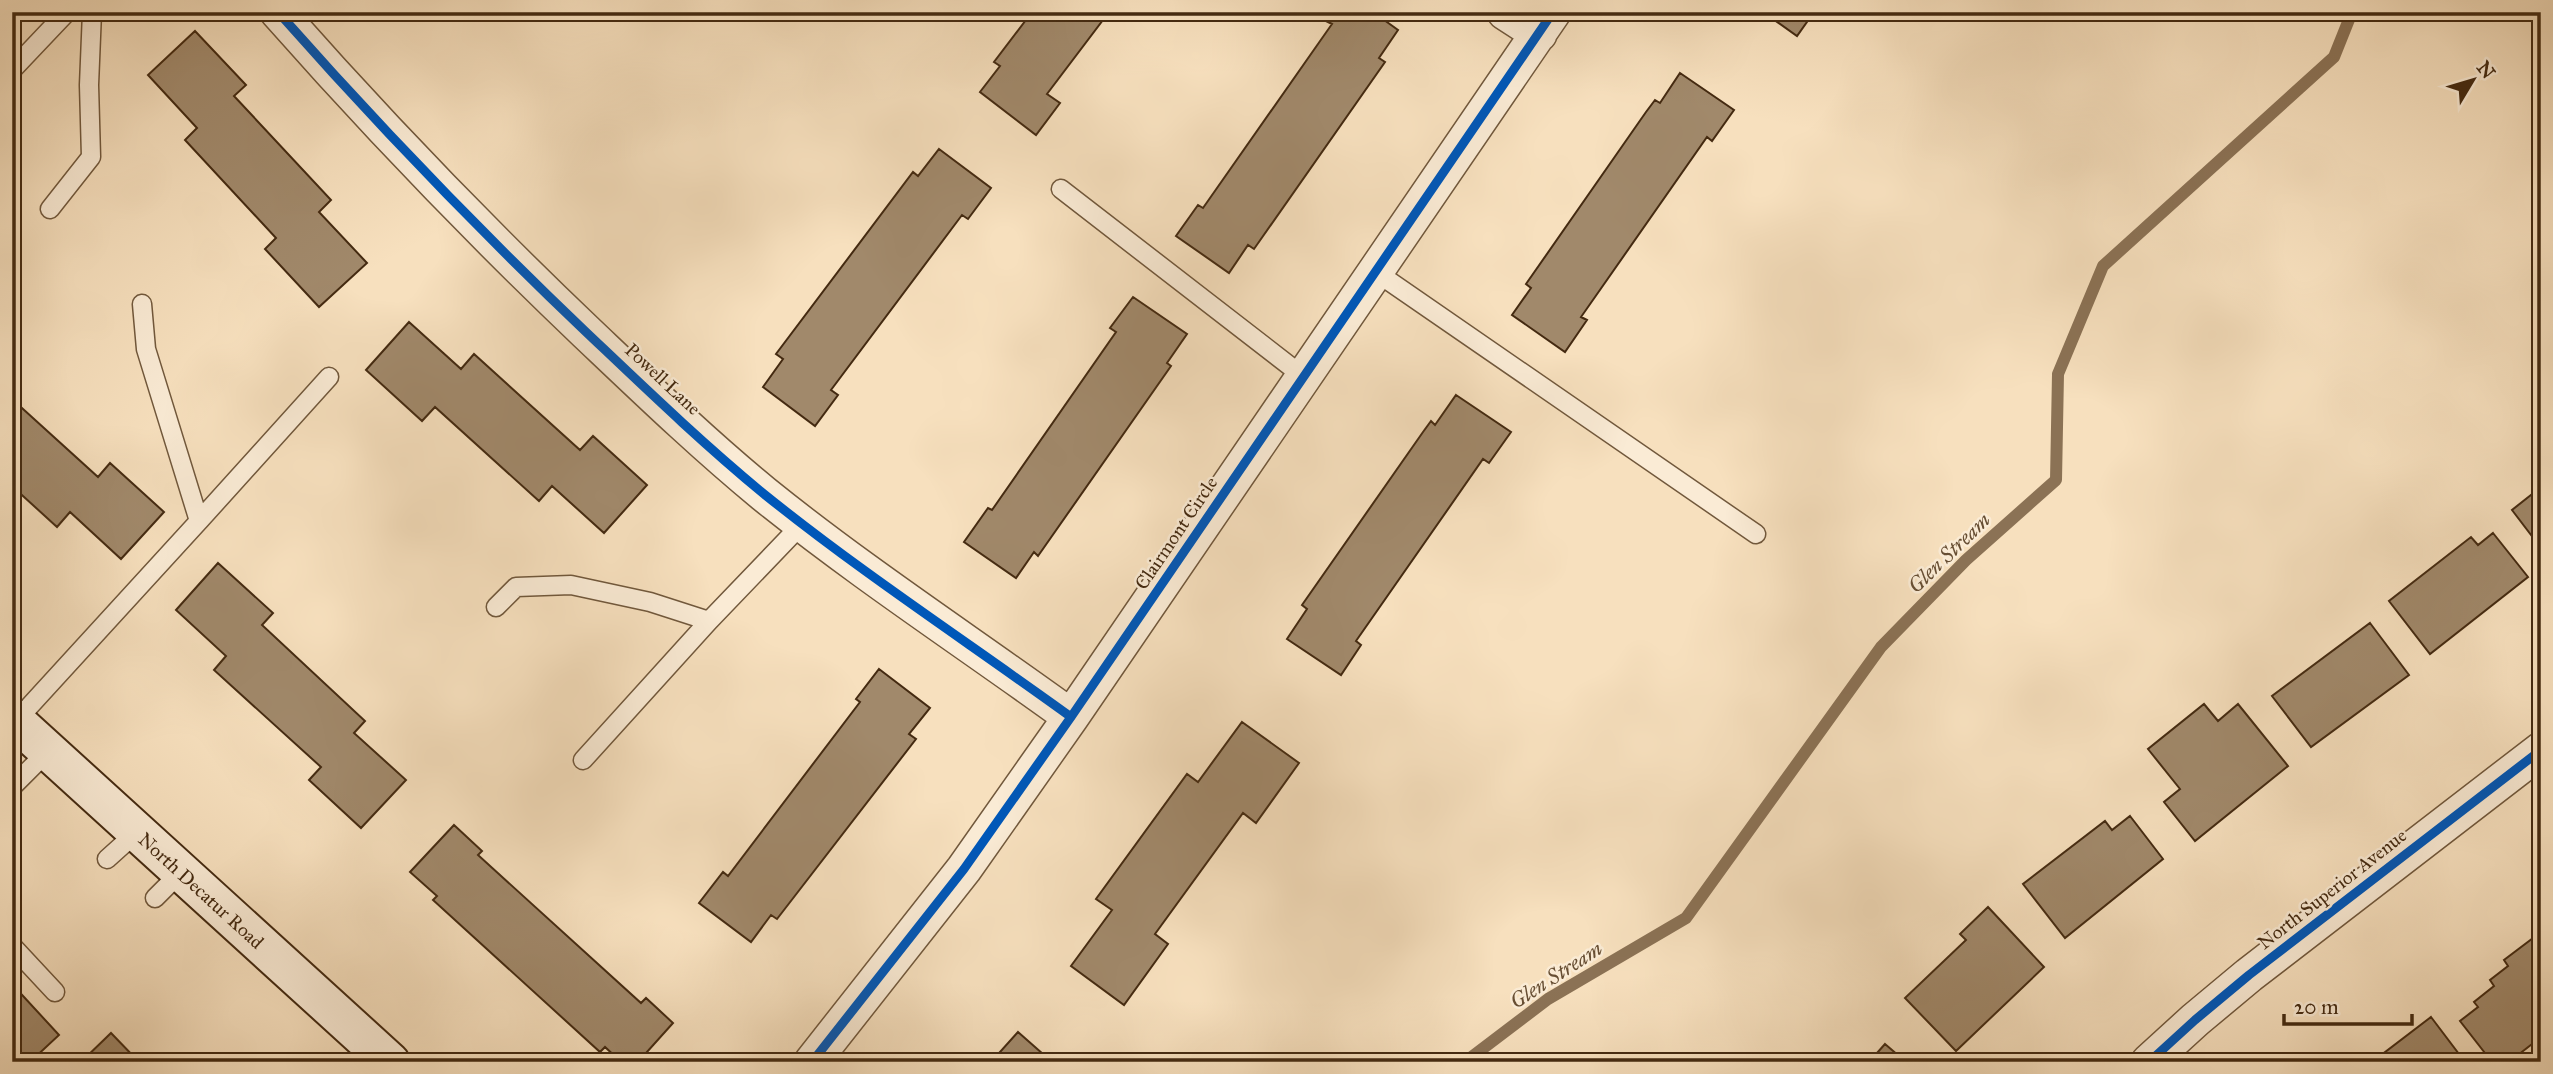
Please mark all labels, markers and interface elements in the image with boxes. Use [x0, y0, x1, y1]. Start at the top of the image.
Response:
north arrow [2438, 46, 2508, 116]
text: N [2472, 56, 2500, 83]
street label: Powell Lane [620, 338, 706, 420]
street label: Clairmont Circle [1130, 472, 1222, 594]
water label: Glen Stream [1902, 507, 1996, 599]
street label: North Superior Avenue [2253, 824, 2411, 954]
street label: North Decatur Road [134, 827, 269, 953]
water label: Glen Stream [1505, 935, 1607, 1014]
scale bar [2284, 983, 2411, 1027]
text: 20 m [2294, 994, 2339, 1020]

